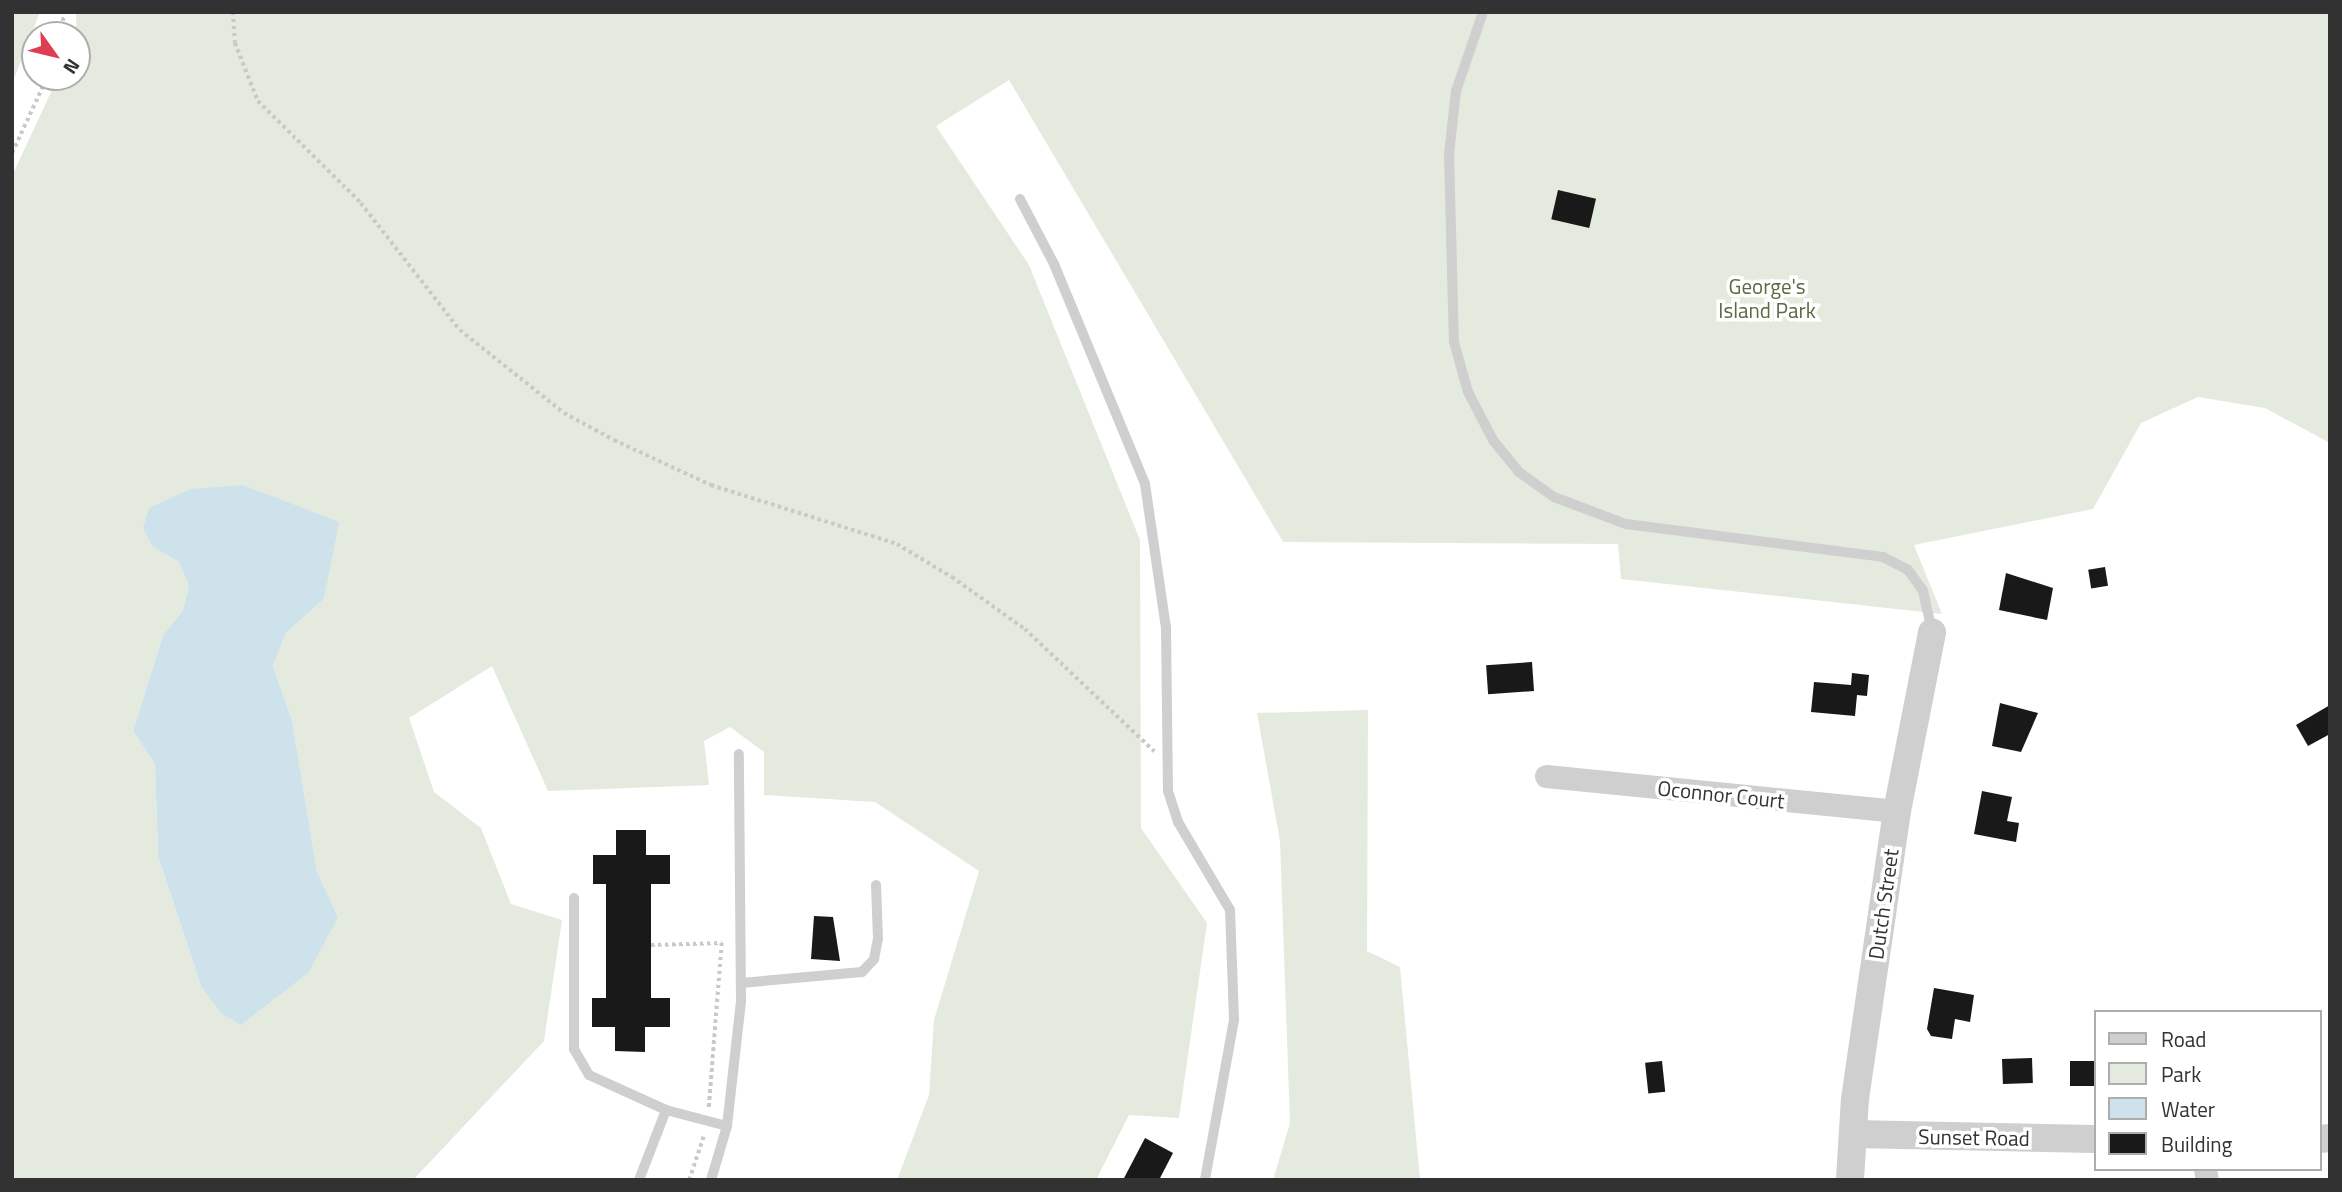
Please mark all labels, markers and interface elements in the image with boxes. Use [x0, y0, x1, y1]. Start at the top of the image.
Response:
north arrow [21, 21, 91, 91]
text: N [56, 53, 88, 80]
park label: George's Island Park [1718, 273, 1816, 323]
street label: Oconnor Court [1656, 775, 1786, 813]
street label: Dutch Street [1863, 847, 1903, 961]
legend [2094, 1010, 2321, 1171]
text: Road [2161, 1023, 2206, 1055]
text: Park [2161, 1058, 2201, 1090]
text: Water [2161, 1093, 2215, 1125]
street label: Sunset Road [1918, 1123, 2030, 1151]
text: Building [2161, 1128, 2232, 1160]

